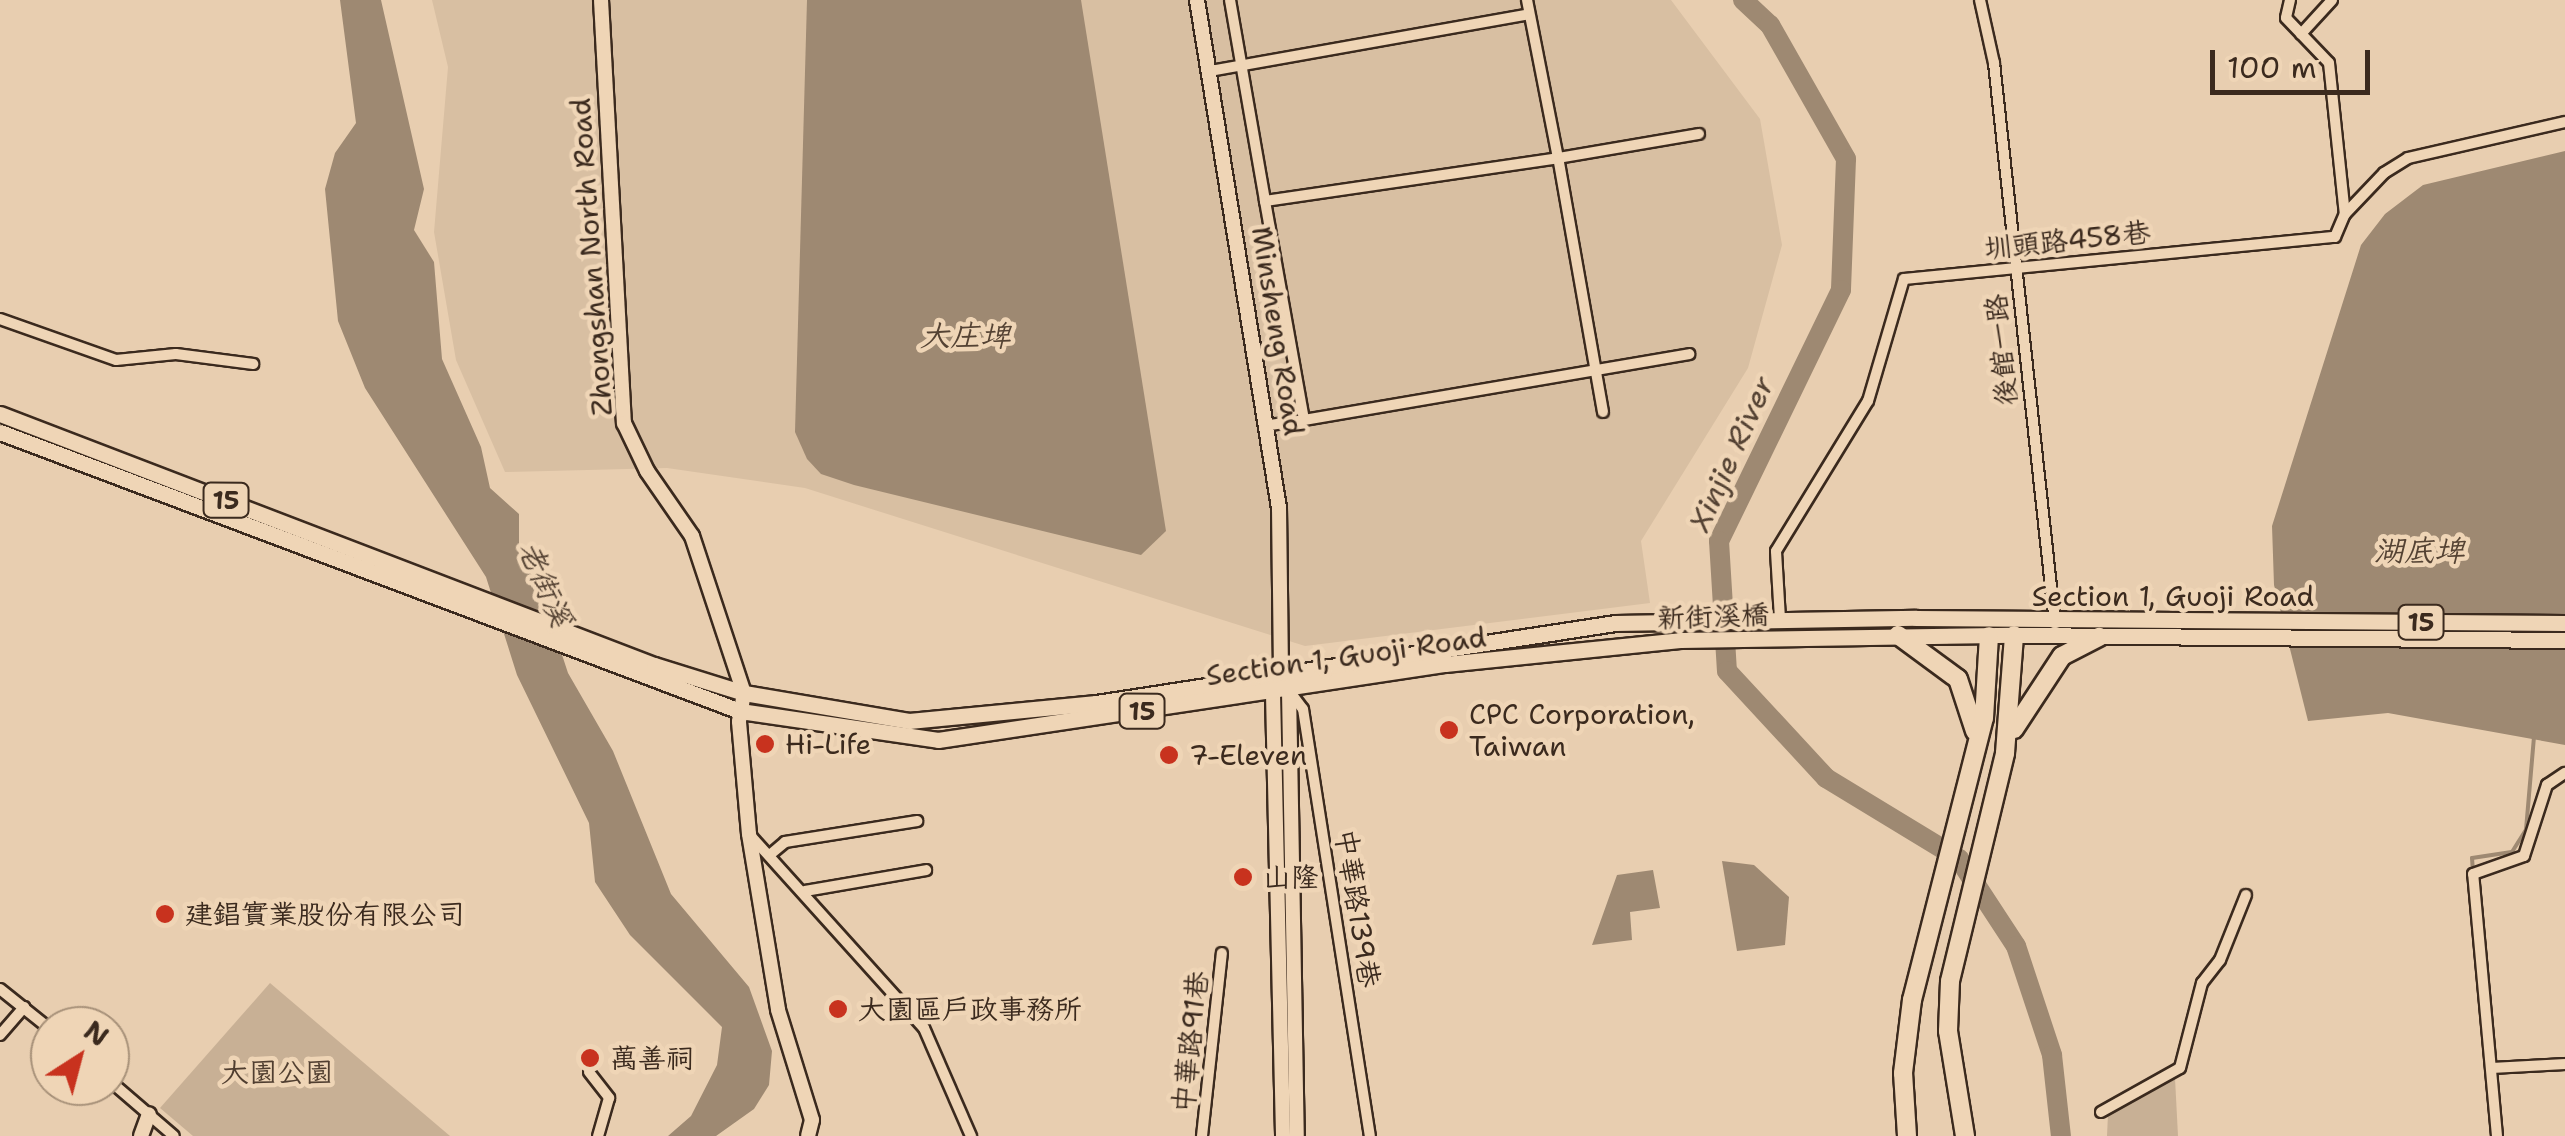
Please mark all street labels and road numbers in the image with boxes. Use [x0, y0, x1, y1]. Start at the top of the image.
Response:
street label: Zhongshan North Road [563, 97, 619, 417]
street label: 圳頭路458巷 [1982, 215, 2152, 265]
street label: Minsheng Road [1245, 224, 1311, 438]
street label: 後館一路 [1978, 293, 2024, 407]
road number: 15 [201, 480, 251, 520]
street label: Section 1, Guoji Road [2032, 579, 2314, 613]
street label: 新街溪橋 [1656, 597, 1770, 635]
road number: 15 [2396, 602, 2446, 642]
street label: Section 1, Guoji Road [1204, 620, 1488, 692]
road number: 15 [1117, 691, 1167, 731]
street label: 中華路139巷 [1329, 826, 1387, 990]
street label: 中華路91巷 [1166, 969, 1214, 1115]

